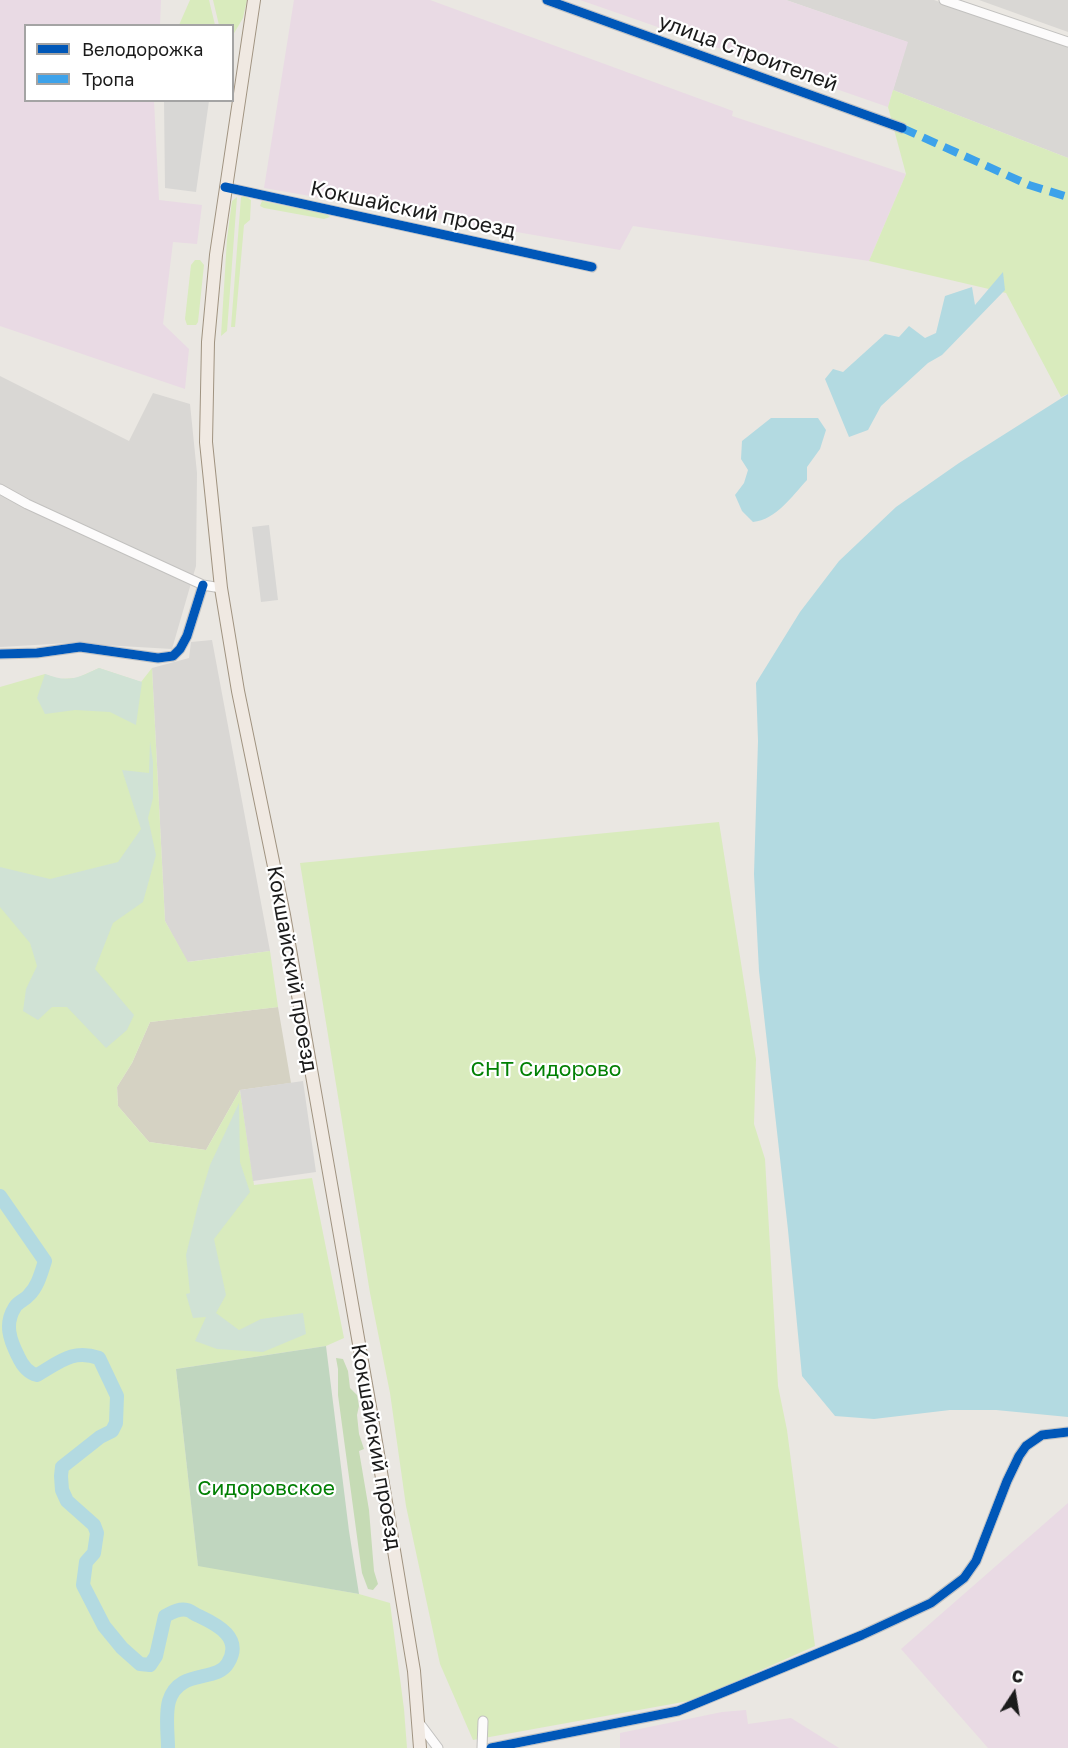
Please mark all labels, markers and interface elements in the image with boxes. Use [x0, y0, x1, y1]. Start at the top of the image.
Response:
street label: улица Строителей [655, 9, 841, 97]
legend [24, 24, 234, 102]
text: Велодорожка [82, 38, 203, 60]
text: Тропа [82, 68, 134, 90]
street label: Кокшайский проезд [308, 176, 518, 244]
street label: Кокшайский проезд [261, 864, 323, 1074]
park label: СНТ Сидорово [471, 1056, 621, 1082]
street label: Кокшайский проезд [345, 1342, 407, 1552]
park label: Сидоровское [197, 1475, 335, 1501]
north arrow [984, 1664, 1044, 1724]
text: С [1010, 1665, 1025, 1687]

